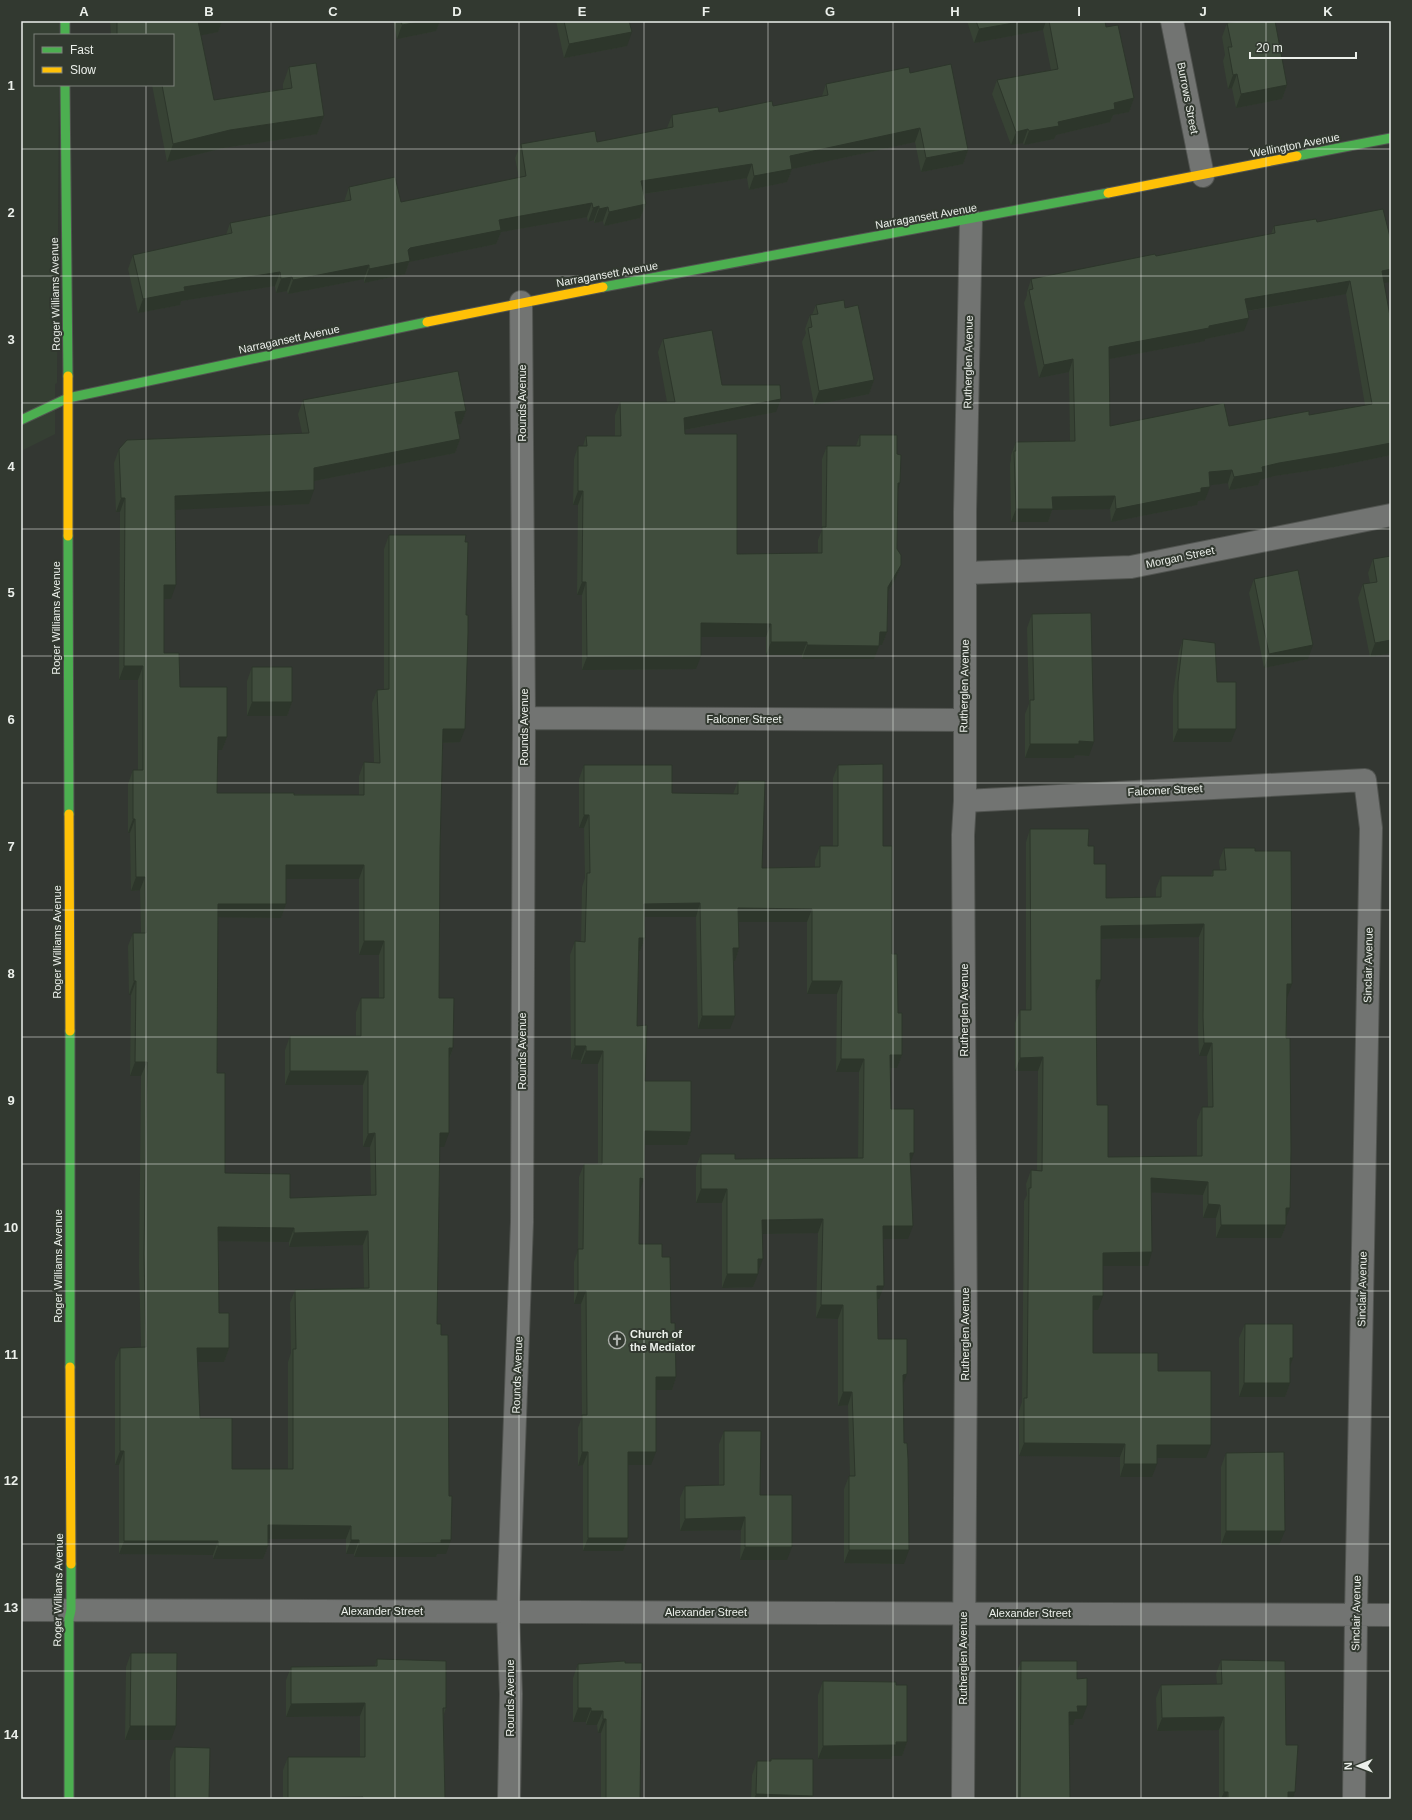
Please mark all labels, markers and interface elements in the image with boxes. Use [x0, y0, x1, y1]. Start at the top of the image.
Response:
text: A [79, 4, 89, 19]
text: B [204, 4, 214, 19]
text: C [328, 4, 338, 19]
text: D [452, 4, 462, 19]
text: E [578, 4, 587, 19]
text: F [702, 4, 710, 19]
text: G [825, 4, 835, 19]
text: H [950, 4, 960, 19]
text: I [1077, 4, 1081, 19]
text: J [1199, 4, 1207, 19]
text: K [1323, 4, 1333, 19]
legend [34, 34, 174, 86]
scale bar [1250, 34, 1356, 60]
text: 20 m [1256, 41, 1283, 55]
text: Fast [70, 43, 94, 57]
street label: Burrows Street [1175, 61, 1201, 135]
text: Slow [70, 63, 96, 77]
text: 1 [7, 78, 15, 93]
street label: Wellington Avenue [1249, 130, 1341, 160]
street label: Narragansett Avenue [874, 201, 978, 231]
text: 2 [7, 205, 15, 220]
street label: Roger Williams Avenue [48, 237, 62, 351]
street label: Narragansett Avenue [555, 259, 659, 289]
street label: Rutherglen Avenue [961, 315, 975, 409]
street label: Narragansett Avenue [237, 322, 341, 356]
text: 3 [7, 332, 15, 347]
street label: Rounds Avenue [516, 364, 528, 442]
text: 4 [7, 459, 15, 474]
street label: Morgan Street [1145, 544, 1215, 570]
street label: Roger Williams Avenue [50, 561, 62, 675]
text: 5 [7, 585, 15, 600]
street label: Rutherglen Avenue [957, 639, 971, 733]
street label: Rounds Avenue [518, 688, 530, 766]
text: 6 [7, 712, 15, 727]
street label: Falconer Street [706, 713, 782, 725]
street label: Falconer Street [1127, 782, 1203, 798]
text: 7 [7, 839, 15, 854]
street label: Roger Williams Avenue [51, 885, 63, 999]
street label: Sinclair Avenue [1361, 927, 1375, 1003]
street label: Rutherglen Avenue [958, 963, 970, 1057]
text: 8 [7, 966, 15, 981]
street label: Rounds Avenue [516, 1012, 528, 1090]
text: 9 [7, 1093, 15, 1108]
street label: Roger Williams Avenue [52, 1209, 64, 1323]
text: 10 [4, 1220, 18, 1235]
street label: Sinclair Avenue [1355, 1251, 1369, 1327]
street label: Rutherglen Avenue [959, 1287, 971, 1381]
place label: Church of the Mediator [630, 1328, 696, 1353]
church icon: Church of the Mediator [607, 1330, 627, 1350]
street label: Rounds Avenue [510, 1336, 524, 1414]
text: 11 [4, 1347, 18, 1362]
text: 12 [4, 1473, 18, 1488]
street label: Roger Williams Avenue [51, 1533, 65, 1647]
street label: Sinclair Avenue [1349, 1575, 1363, 1651]
text: 13 [4, 1600, 18, 1615]
street label: Alexander Street [341, 1605, 423, 1617]
street label: Alexander Street [665, 1606, 747, 1618]
street label: Alexander Street [989, 1607, 1071, 1619]
street label: Rutherglen Avenue [957, 1611, 969, 1705]
street label: Rounds Avenue [504, 1659, 516, 1737]
text: 14 [4, 1727, 19, 1742]
north arrow [1338, 1746, 1378, 1786]
text: N [1342, 1762, 1354, 1770]

